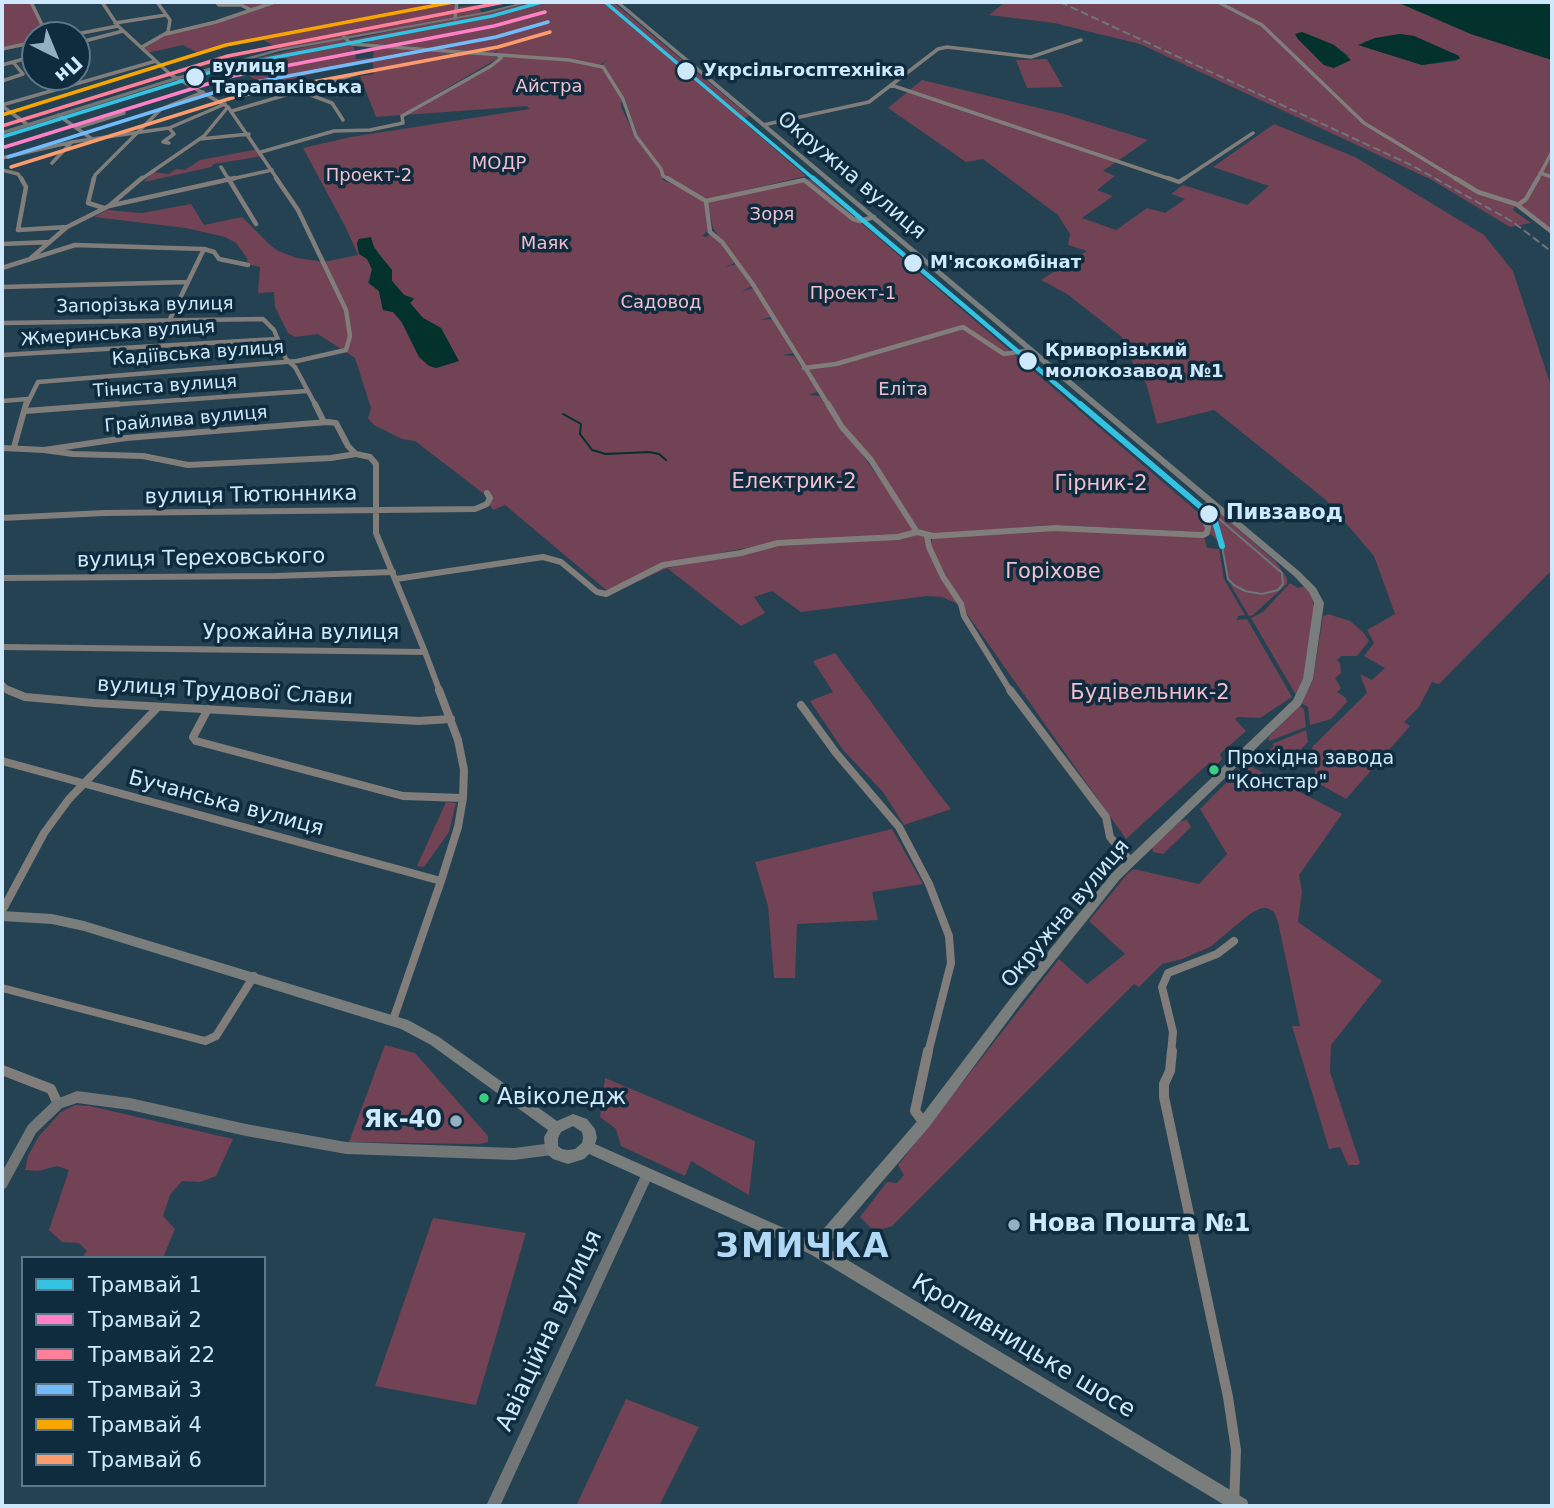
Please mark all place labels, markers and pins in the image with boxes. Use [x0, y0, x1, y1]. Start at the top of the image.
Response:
place label: вулиця Тарапаківська [212, 56, 362, 98]
marker: Укрсільгосптехніка [675, 60, 697, 82]
place label: Укрсільгосптехніка [703, 60, 905, 82]
marker: вулиця Тарапаківська [184, 66, 206, 88]
marker: М'ясокомбінат [902, 252, 924, 274]
place label: М'ясокомбінат [930, 252, 1081, 274]
place label: Криворізький молокозавод №1 [1045, 340, 1224, 382]
marker: Криворізький молокозавод №1 [1017, 350, 1039, 372]
place label: Пивзавод [1226, 501, 1343, 527]
marker: Пивзавод [1198, 503, 1220, 525]
place label: Прохідна завода "Констар" [1227, 748, 1394, 792]
marker: Прохідна завода "Констар" [1207, 763, 1221, 777]
place label: Авіколедж [497, 1084, 626, 1112]
marker: Авіколедж [477, 1091, 491, 1105]
place label: Як-40 [364, 1107, 442, 1135]
marker: Як-40 [448, 1113, 464, 1129]
place label: Нова Пошта №1 [1028, 1211, 1250, 1239]
marker: Нова Пошта №1 [1006, 1217, 1022, 1233]

